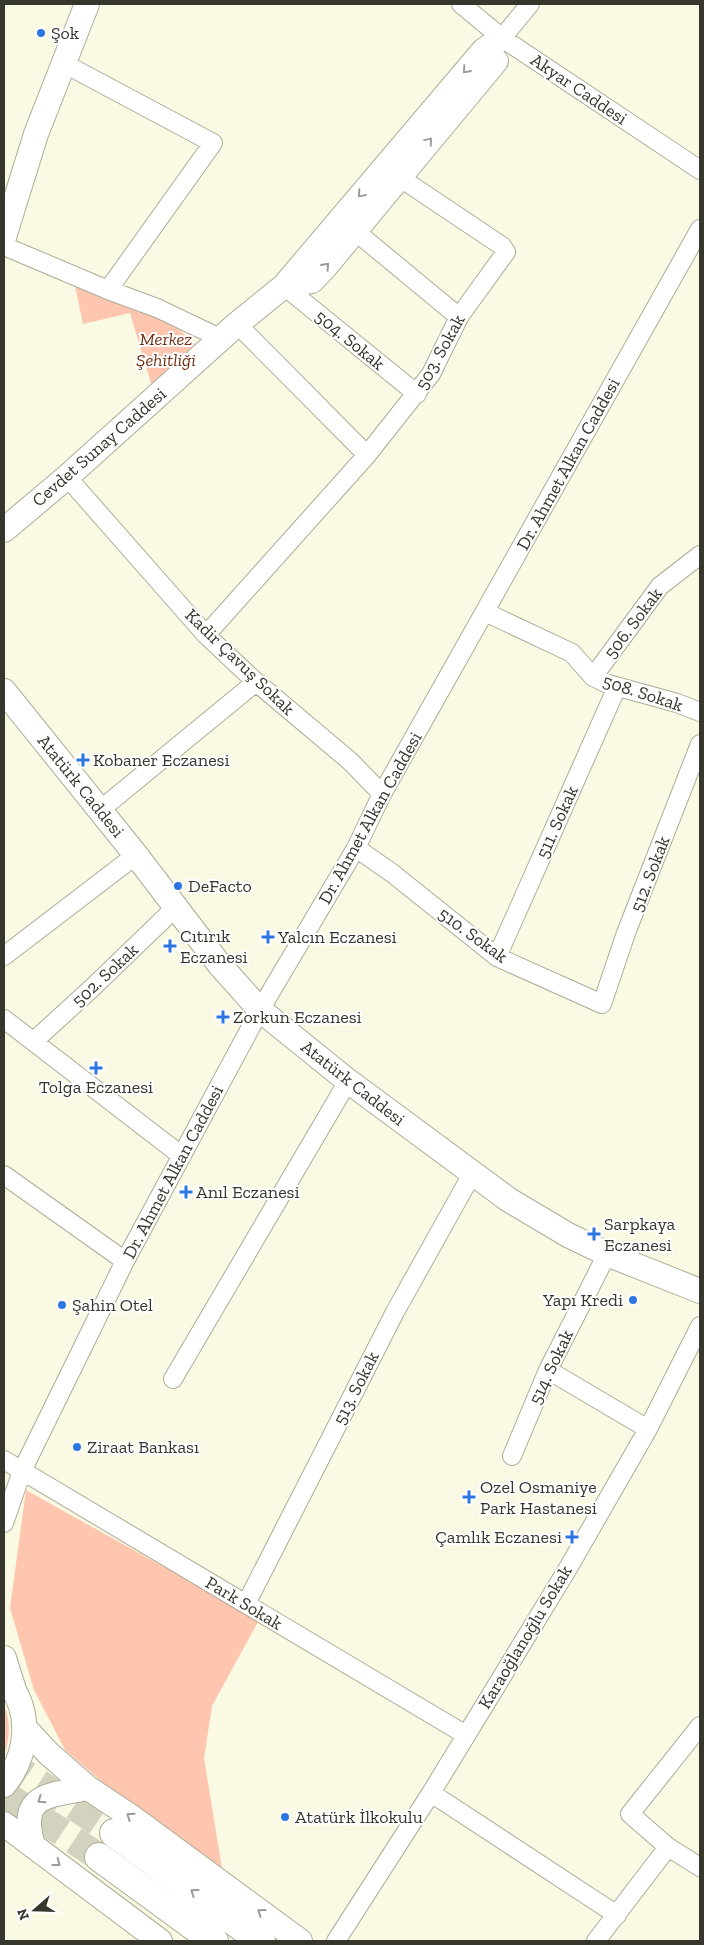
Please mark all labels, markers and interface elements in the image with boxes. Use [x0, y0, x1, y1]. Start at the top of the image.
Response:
place label: Şok [51, 22, 80, 44]
marker: Şok [35, 27, 47, 39]
street label: Akyar Caddesi [527, 49, 631, 129]
one-way arrow [463, 65, 472, 74]
one-way arrow [423, 138, 432, 147]
one-way arrow [357, 188, 366, 197]
one-way arrow [320, 263, 329, 272]
street label: 504. Sokak [311, 305, 390, 375]
street label: 503. Sokak [410, 310, 470, 393]
park label: Merkez Şehitliği [136, 328, 196, 371]
street label: Dr. Ahmet Alkan Caddesi [512, 374, 624, 554]
street label: Cevdet Sunay Caddesi [27, 383, 171, 511]
street label: 506. Sokak [599, 583, 667, 663]
street label: Kadir Çavuş Sokak [181, 604, 300, 720]
street label: 508. Sokak [600, 670, 687, 717]
street label: Dr. Ahmet Alkan Caddesi [314, 728, 426, 908]
street label: Atatürk Caddesi [33, 730, 129, 842]
place label: Kobaner Eczanesi [93, 749, 230, 771]
marker: Kobaner Eczanesi [77, 754, 89, 766]
street label: 511. Sokak [531, 782, 583, 862]
street label: 512. Sokak [625, 832, 675, 915]
place label: DeFacto [188, 875, 252, 897]
marker: DeFacto [172, 880, 184, 892]
street label: 510. Sokak [434, 902, 512, 968]
place label: Cıtırık Eczanesi [180, 925, 248, 968]
place label: Yalcın Eczanesi [277, 926, 397, 948]
marker: Yalcın Eczanesi [262, 931, 274, 943]
street label: 502. Sokak [67, 938, 143, 1011]
marker: Cıtırık Eczanesi [164, 940, 176, 952]
place label: Zorkun Eczanesi [233, 1006, 362, 1028]
marker: Zorkun Eczanesi [217, 1011, 229, 1023]
street label: Atatürk Caddesi [297, 1036, 409, 1130]
marker: Tolga Eczanesi [90, 1062, 102, 1074]
place label: Tolga Eczanesi [39, 1076, 153, 1098]
street label: Dr. Ahmet Alkan Caddesi [118, 1081, 228, 1263]
place label: Anıl Eczanesi [196, 1181, 300, 1203]
marker: Anıl Eczanesi [180, 1186, 192, 1198]
place label: Sarpkaya Eczanesi [604, 1213, 676, 1256]
marker: Sarpkaya Eczanesi [588, 1228, 600, 1240]
place label: Yapı Kredi [542, 1289, 623, 1311]
place label: Şahin Otel [72, 1294, 153, 1316]
marker: Yapı Kredi [627, 1294, 639, 1306]
marker: Şahin Otel [56, 1299, 68, 1311]
street label: 514. Sokak [524, 1326, 578, 1408]
street label: 513. Sokak [328, 1347, 384, 1428]
place label: Ziraat Bankası [87, 1436, 199, 1458]
marker: Ziraat Bankası [71, 1441, 83, 1453]
place label: Ozel Osmaniye Park Hastanesi [480, 1476, 597, 1519]
marker: Ozel Osmaniye Park Hastanesi [462, 1490, 476, 1504]
place label: Çamlık Eczanesi [435, 1526, 562, 1548]
marker: Çamlık Eczanesi [566, 1531, 578, 1543]
street label: Karaoğlanoğlu Sokak [473, 1561, 577, 1713]
street label: Park Sokak [201, 1571, 287, 1635]
one-way arrow [37, 1794, 47, 1803]
place label: Atatürk İlkokulu [295, 1806, 423, 1828]
marker: Atatürk İlkokulu [279, 1811, 291, 1823]
one-way arrow [126, 1813, 136, 1822]
one-way arrow [51, 1858, 60, 1866]
north arrow [10, 1885, 60, 1935]
one-way arrow [190, 1889, 200, 1898]
text: N [13, 1906, 33, 1922]
one-way arrow [258, 1910, 267, 1918]

